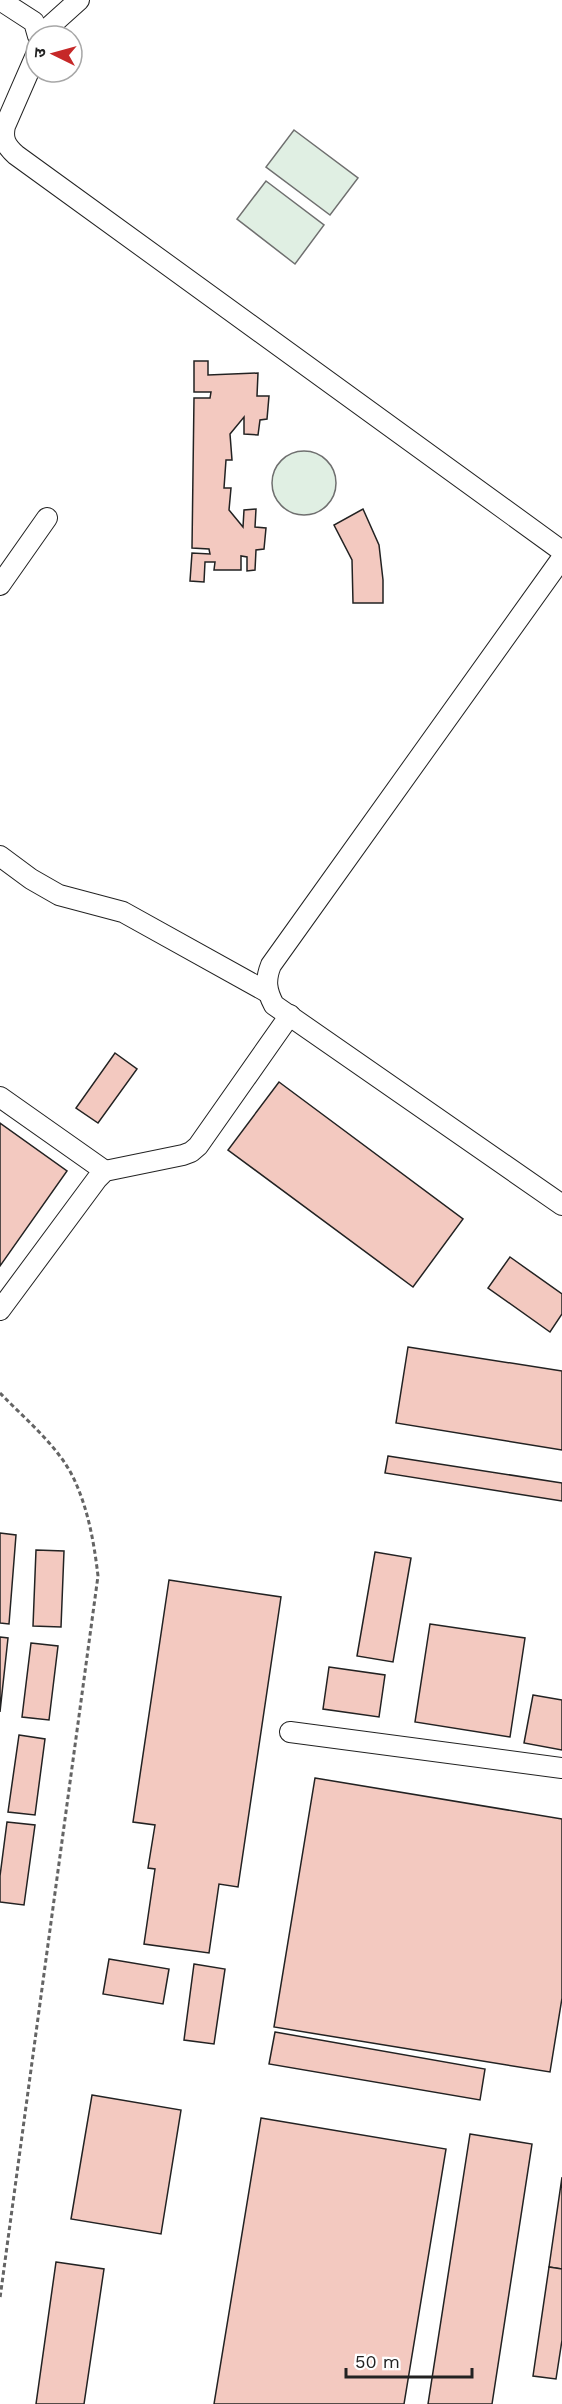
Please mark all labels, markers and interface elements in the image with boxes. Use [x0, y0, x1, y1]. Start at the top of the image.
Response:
north arrow [24, 24, 84, 84]
text: उ [30, 47, 49, 58]
scale bar [346, 2341, 472, 2379]
text: 50 m [355, 2351, 400, 2372]

